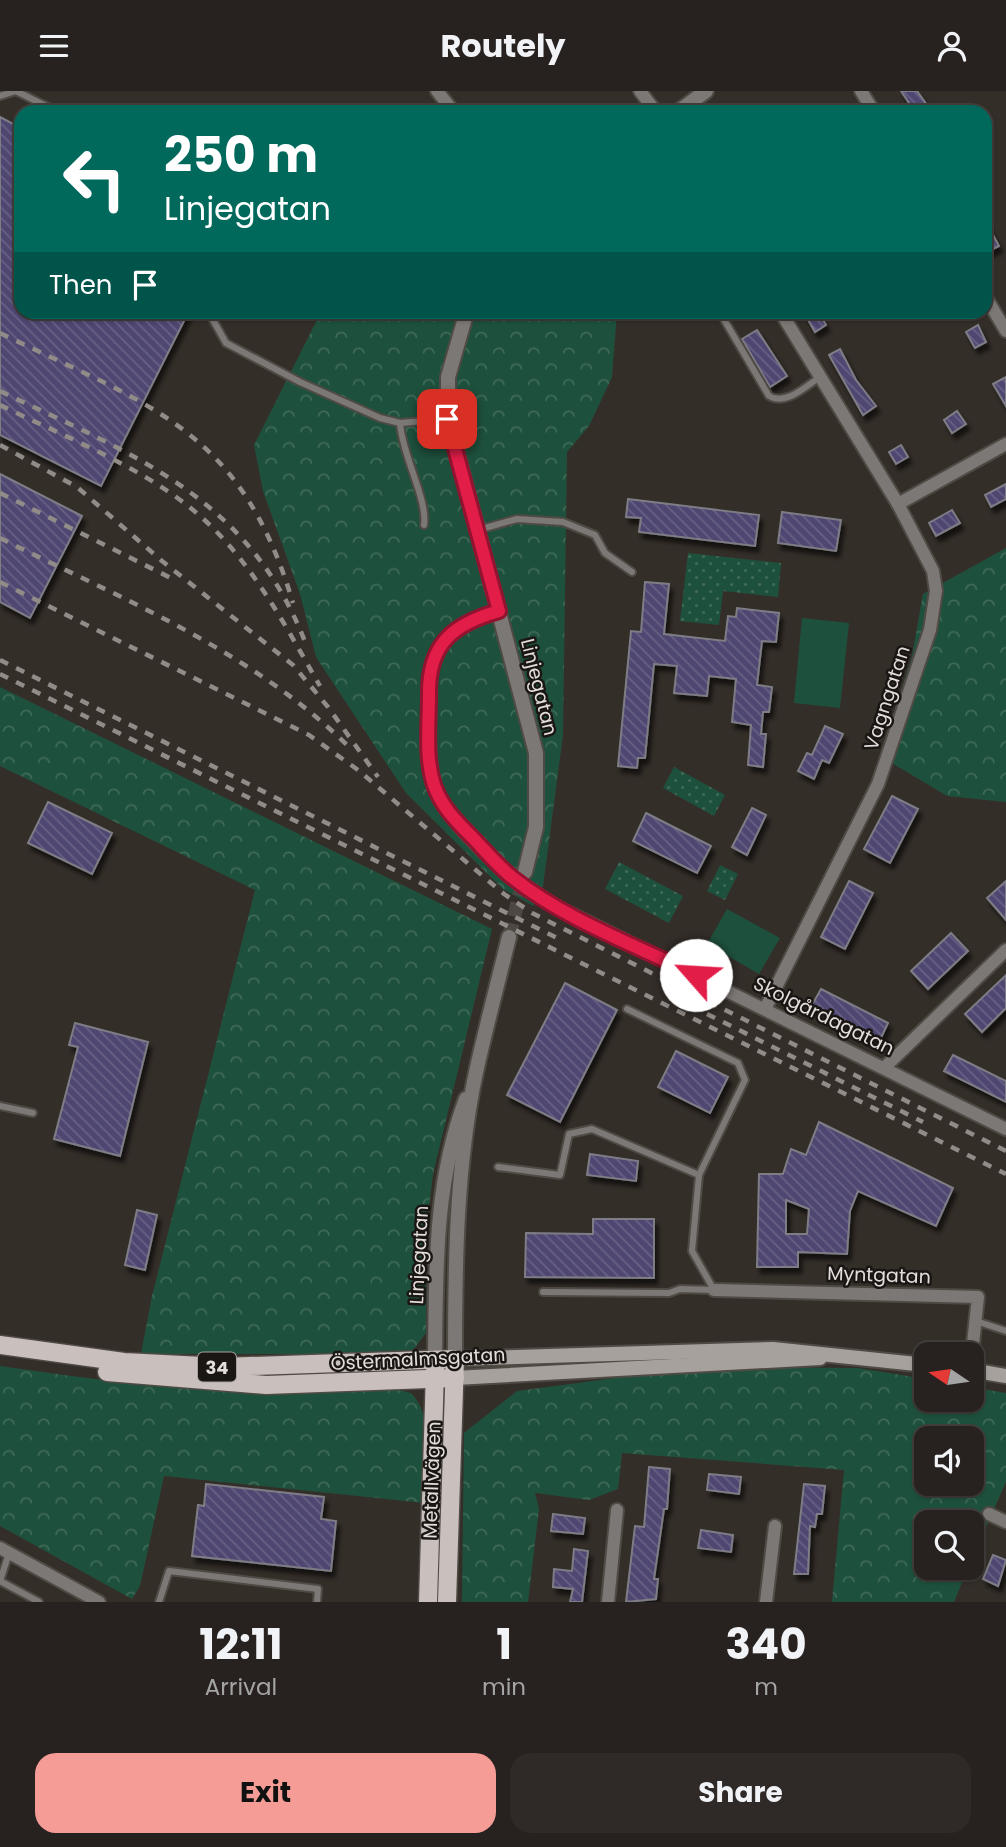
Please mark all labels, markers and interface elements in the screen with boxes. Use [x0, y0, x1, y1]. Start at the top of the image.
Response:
text: Routely [440, 23, 566, 68]
icon: menu [35, 27, 73, 65]
icon: person [933, 27, 971, 65]
text: 250 m [164, 121, 318, 189]
icon: left [49, 133, 140, 224]
text: Linjegatan [164, 186, 331, 231]
icon: arrive [126, 266, 164, 304]
text: Then [49, 267, 112, 303]
pin [417, 389, 477, 449]
icon: arrive [428, 400, 466, 438]
street label: Linjegatan [514, 636, 564, 738]
street label: Vagngatan [857, 642, 917, 754]
position arrow [659, 938, 733, 1012]
street label: Skolgårdagatan [749, 970, 899, 1062]
street label: Linjegatan [403, 1205, 435, 1305]
street label: Myntgatan [827, 1260, 931, 1290]
street label: Östermalmsgatan [330, 1341, 506, 1377]
north arrow [914, 1342, 984, 1412]
map controls [914, 1342, 984, 1580]
road number: 34 [198, 1352, 236, 1381]
street label: Metallvägen [416, 1421, 448, 1539]
button: sound [914, 1426, 984, 1496]
button: search [914, 1510, 984, 1580]
text: 12:11 [199, 1615, 283, 1674]
text: 1 [496, 1615, 512, 1674]
text: 340 [725, 1615, 807, 1674]
text: Arrival [205, 1671, 277, 1703]
text: min [482, 1671, 526, 1703]
text: m [754, 1671, 778, 1703]
button: Exit [35, 1753, 496, 1833]
button: Share [510, 1753, 971, 1833]

